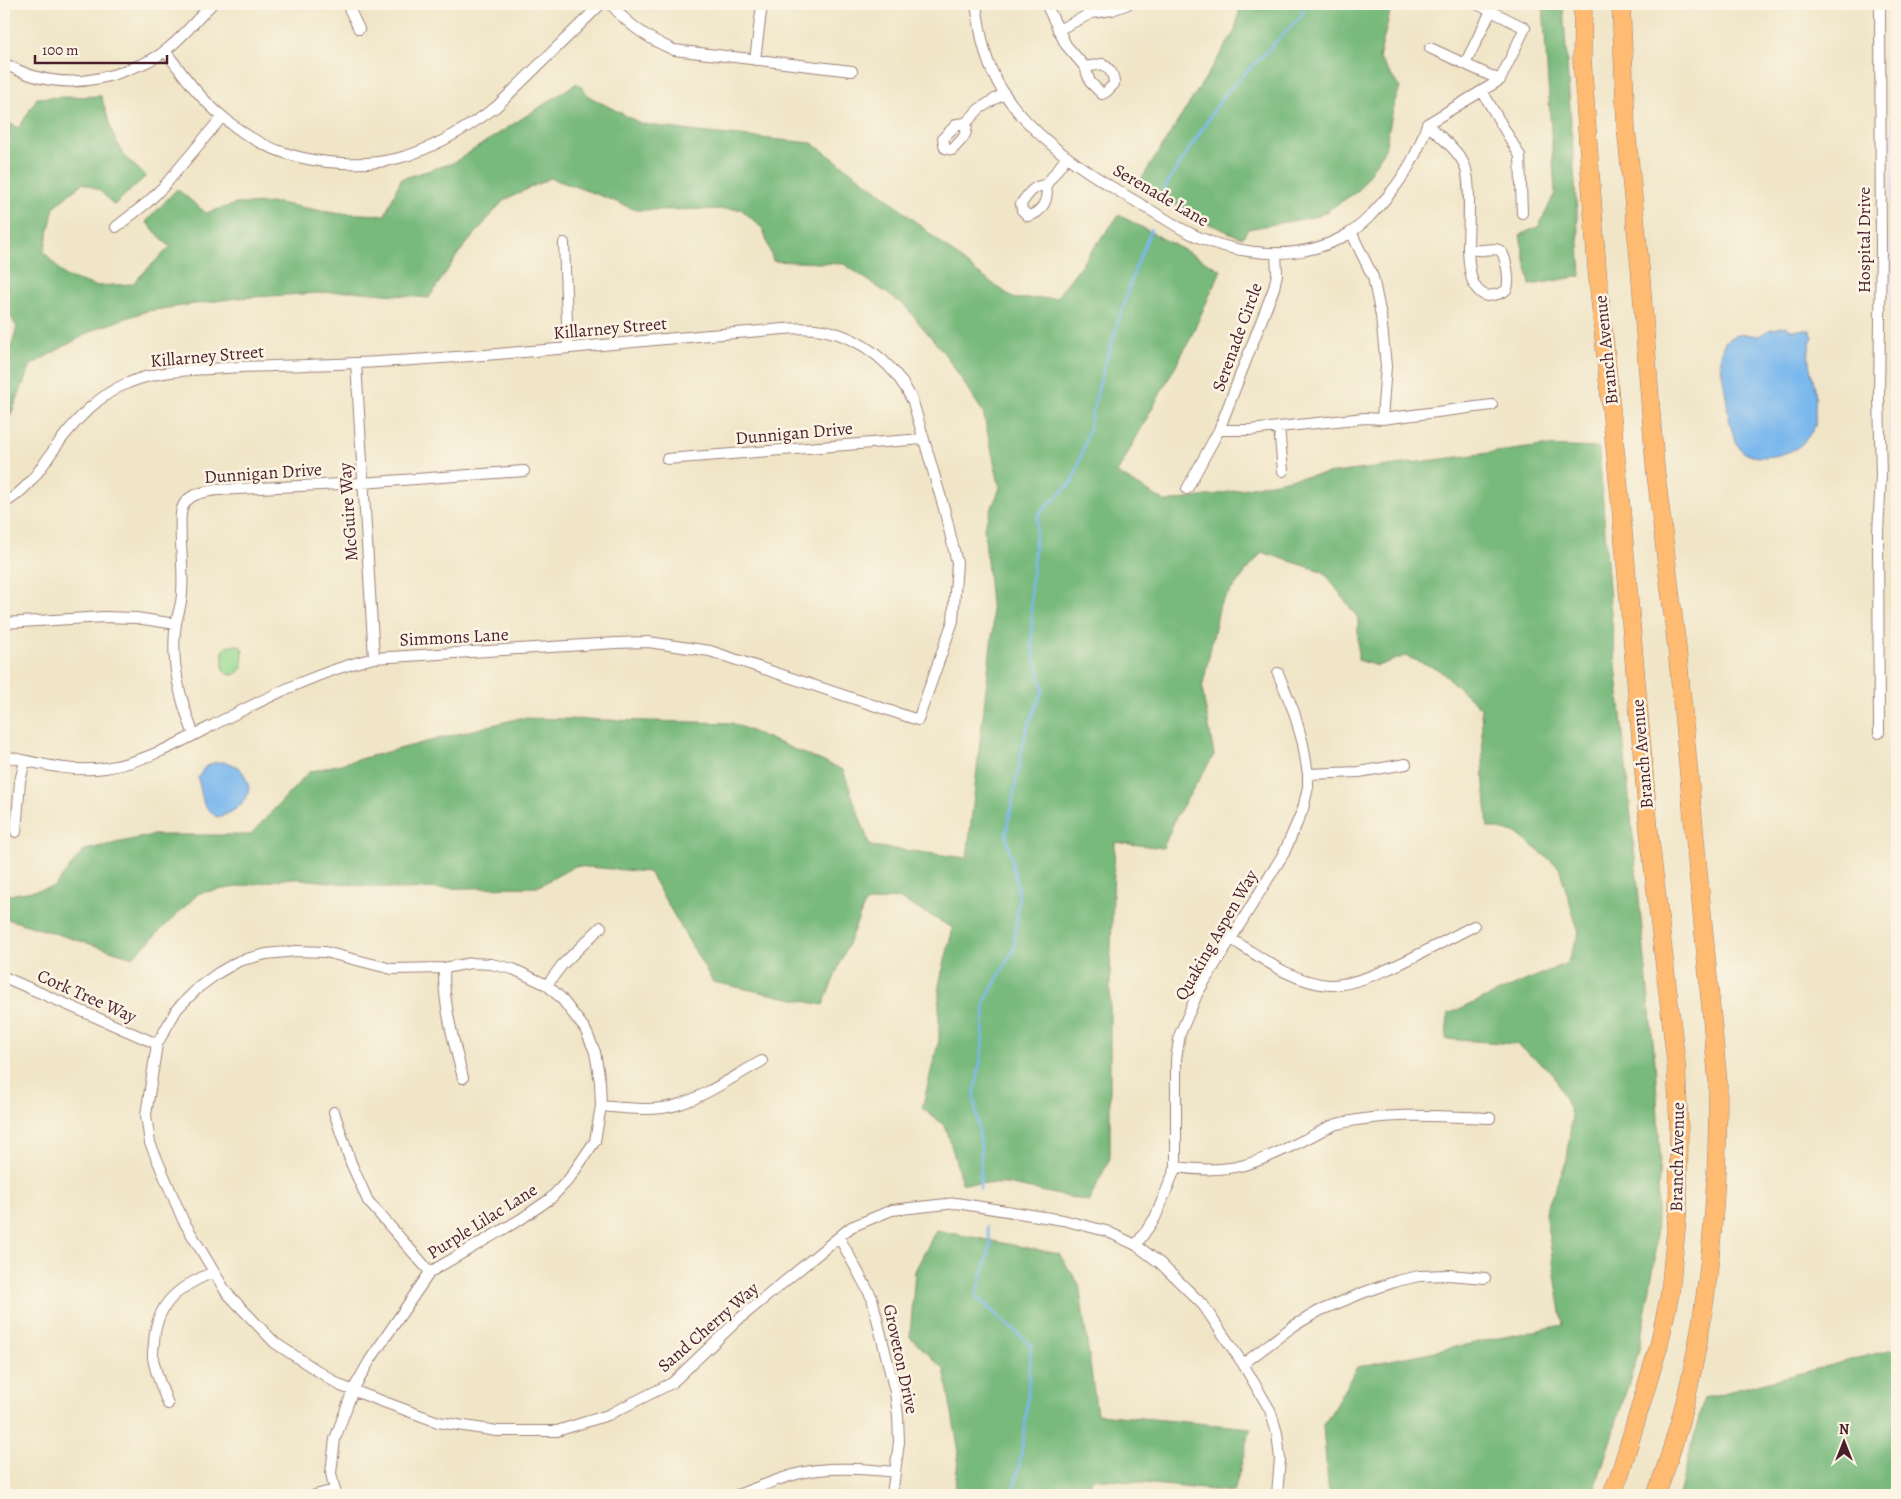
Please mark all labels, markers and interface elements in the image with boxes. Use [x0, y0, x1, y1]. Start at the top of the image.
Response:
scale bar [35, 32, 168, 64]
text: 100 m [42, 40, 79, 60]
street label: Serenade Lane [1109, 158, 1213, 232]
street label: Hospital Drive [1852, 187, 1876, 293]
street label: Serenade Circle [1206, 279, 1268, 395]
street label: Branch Avenue [1588, 294, 1624, 406]
street label: Killarney Street [552, 311, 668, 345]
street label: Killarney Street [149, 339, 265, 373]
street label: Dunnigan Drive [734, 416, 854, 450]
street label: Dunnigan Drive [203, 457, 323, 489]
street label: McGuire Way [333, 461, 363, 562]
street label: Simmons Lane [399, 622, 509, 652]
street label: Branch Avenue [1625, 698, 1659, 810]
street label: Quaking Aspen Way [1169, 864, 1264, 1005]
street label: Cork Tree Way [34, 963, 141, 1029]
street label: Branch Avenue [1664, 1102, 1690, 1212]
street label: Purple Lilac Lane [422, 1178, 542, 1264]
street label: Sand Cherry Way [652, 1276, 764, 1378]
street label: Groveton Drive [878, 1302, 924, 1416]
north arrow [1818, 1416, 1868, 1466]
text: N [1839, 1420, 1849, 1439]

